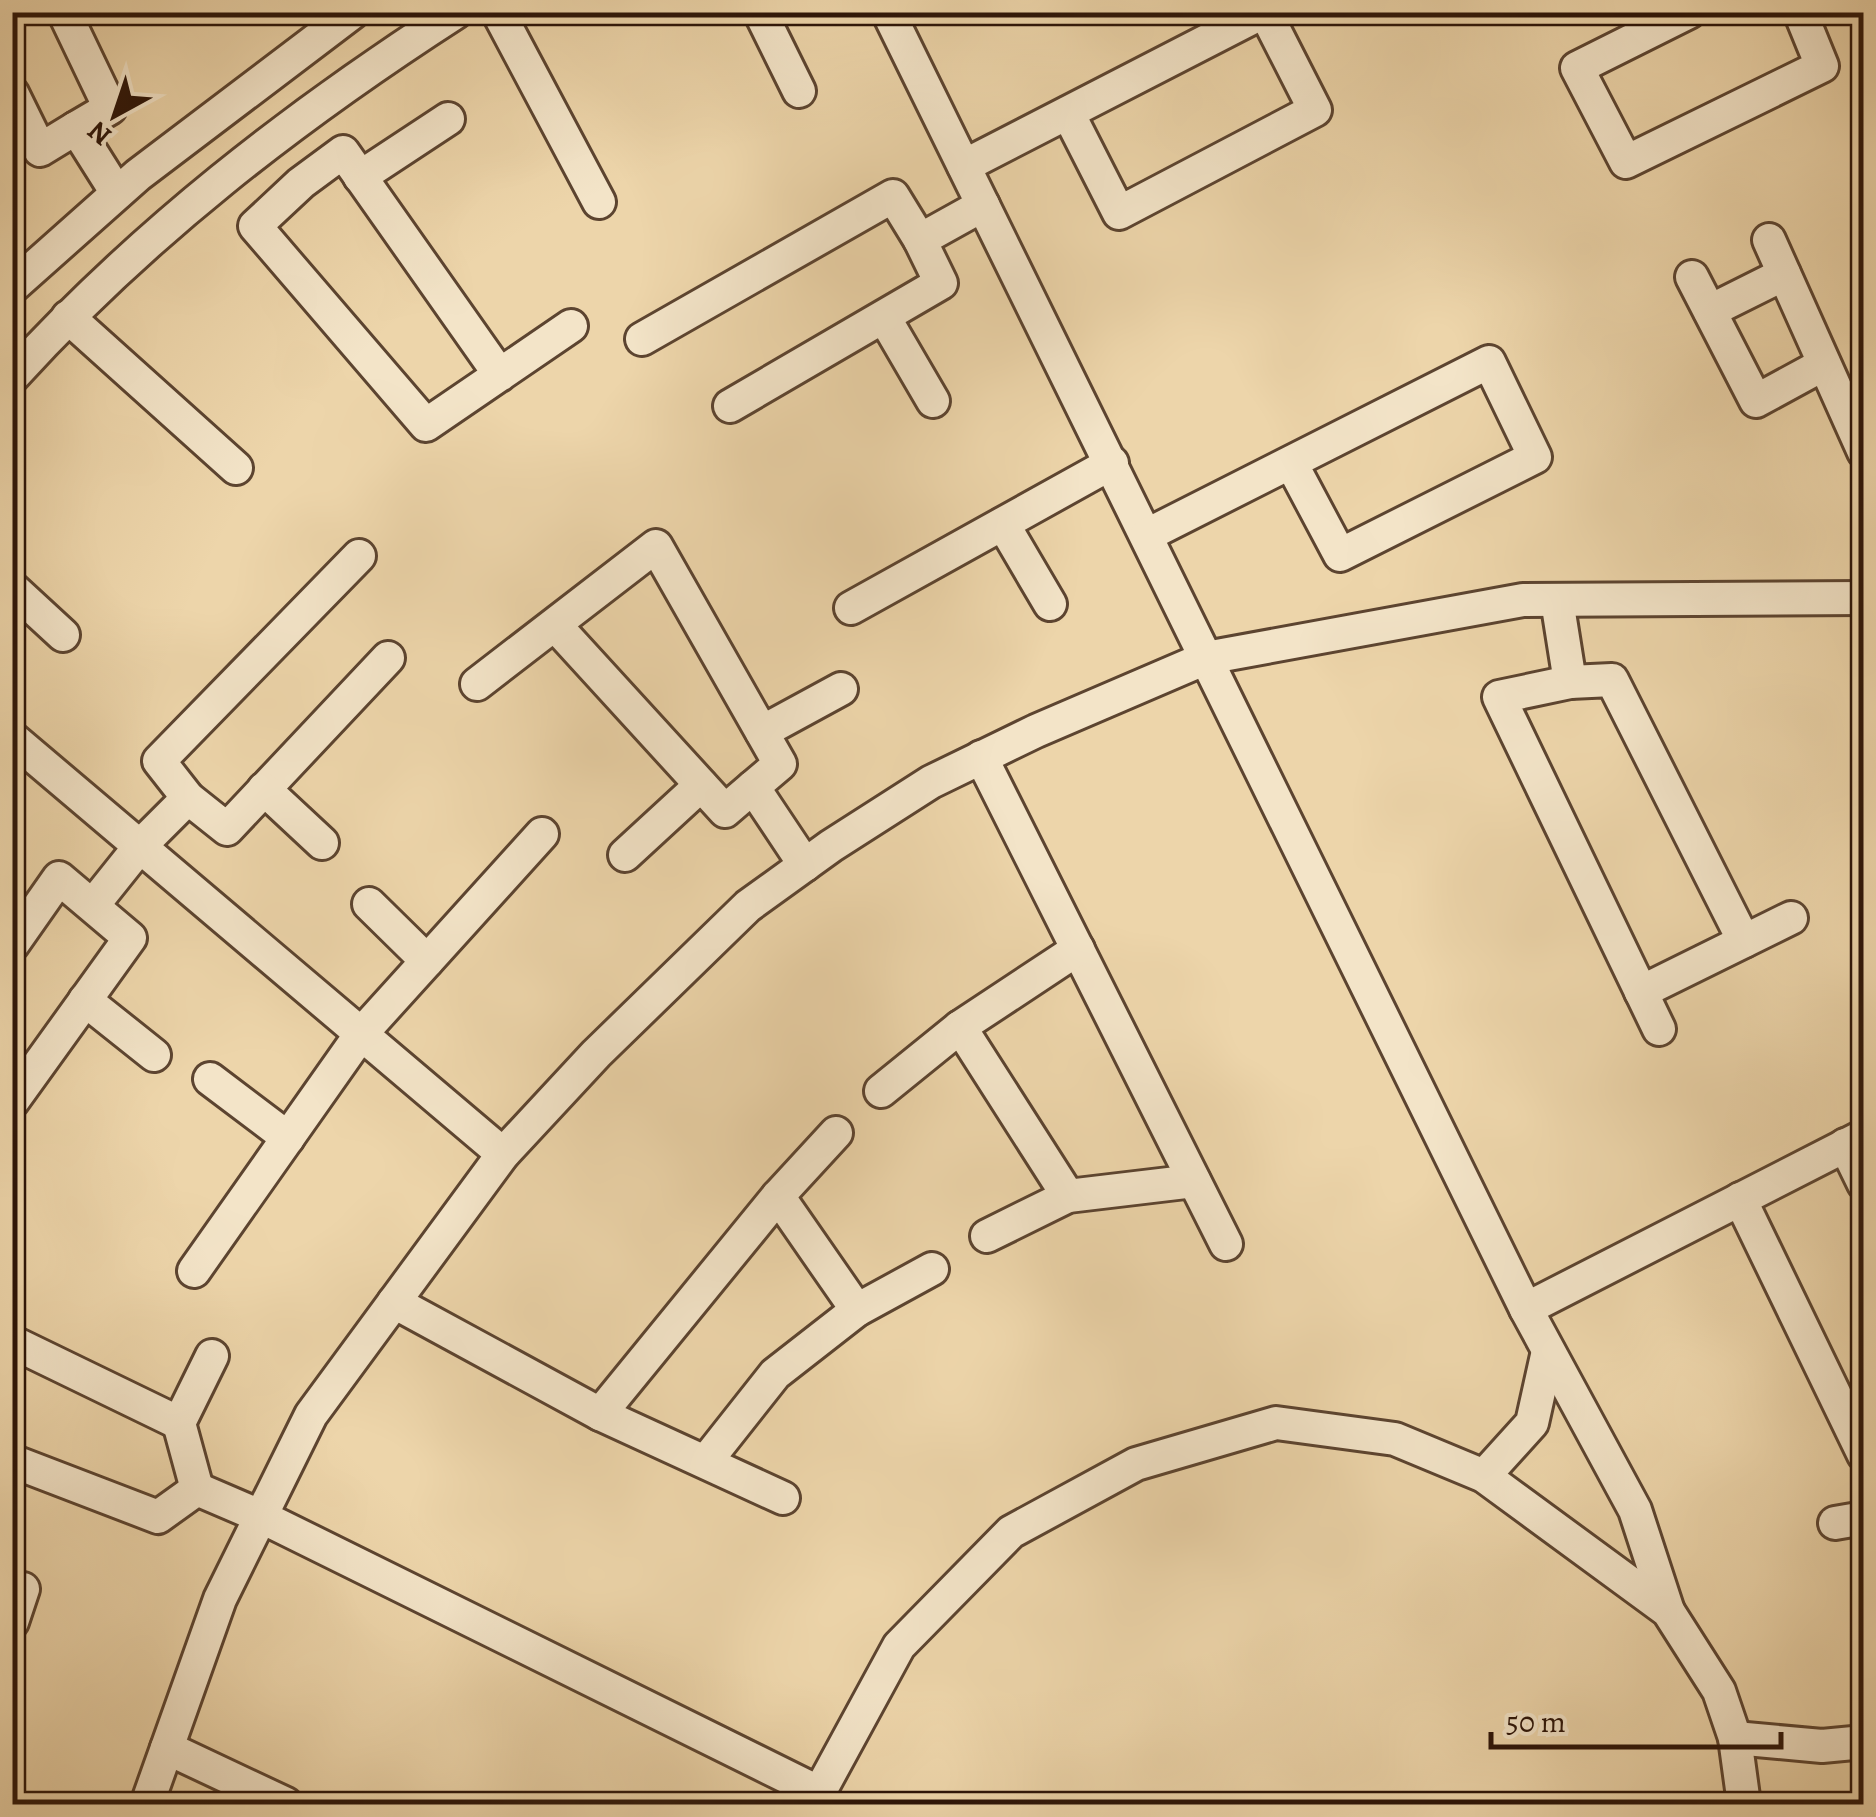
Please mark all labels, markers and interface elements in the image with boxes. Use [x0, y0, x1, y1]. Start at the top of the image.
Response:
north arrow [65, 65, 165, 165]
text: N [80, 112, 120, 154]
scale bar [1491, 1687, 1781, 1749]
text: 50 m [1506, 1702, 1566, 1742]

